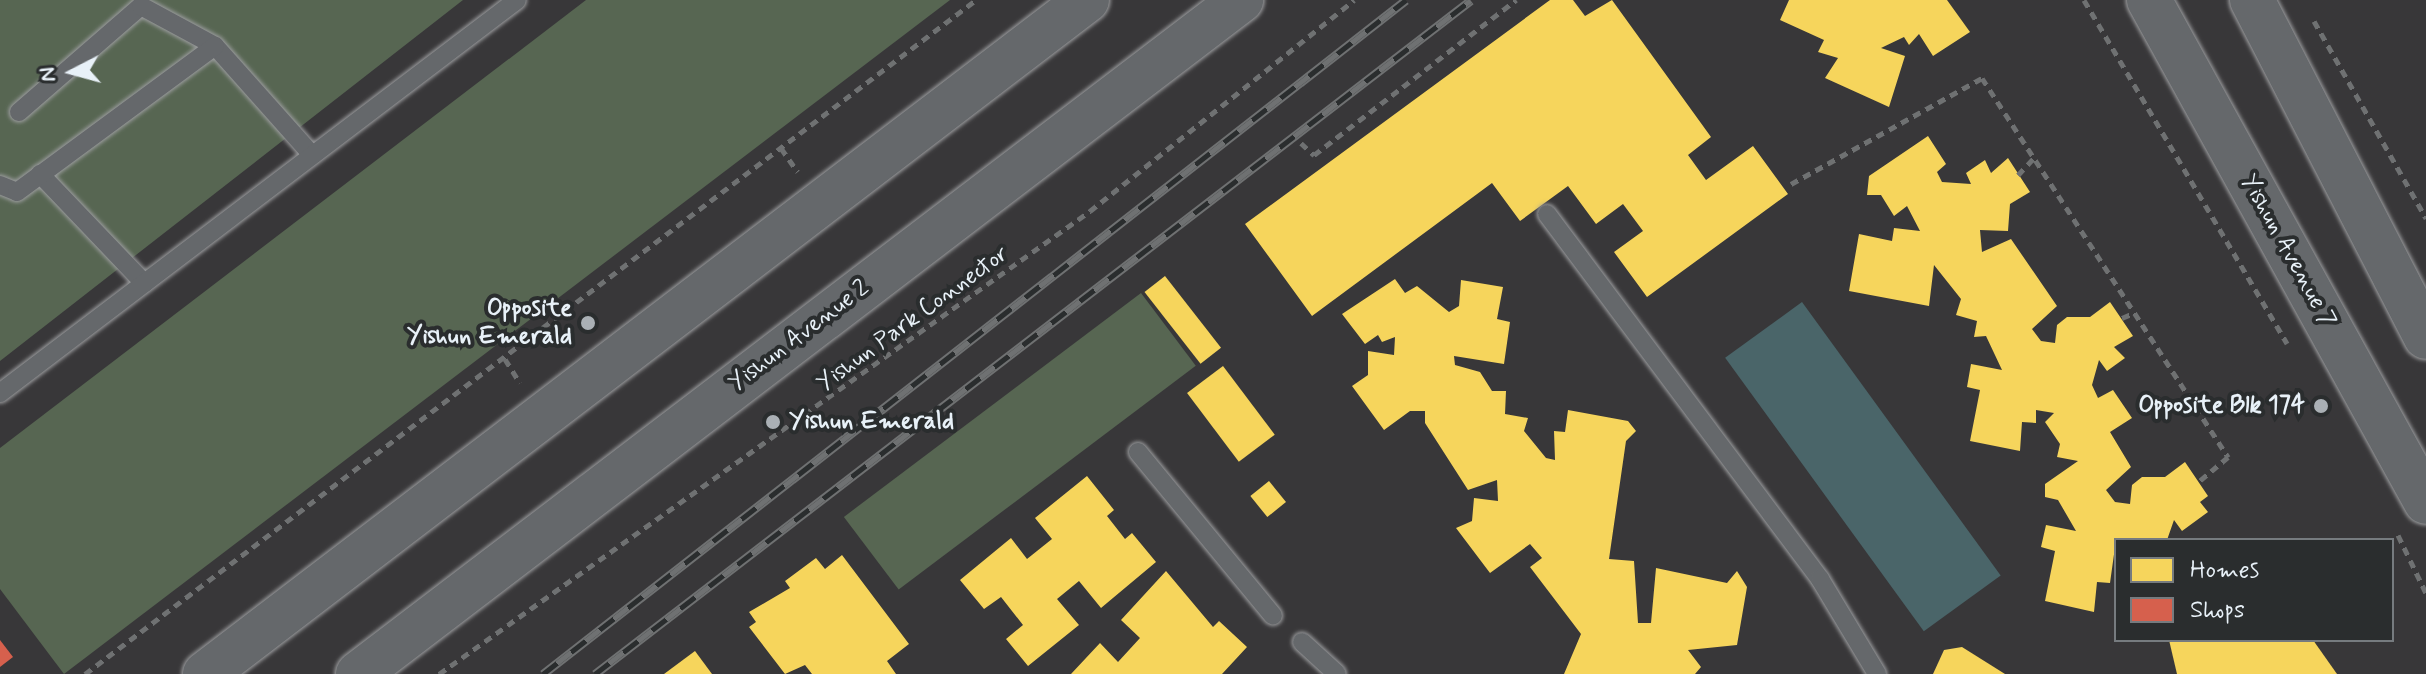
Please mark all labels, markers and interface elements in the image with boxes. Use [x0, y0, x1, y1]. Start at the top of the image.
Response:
north arrow [32, 32, 112, 112]
text: N [33, 66, 63, 83]
street label: Yishun Avenue 7 [2235, 171, 2341, 331]
street label: Yishun Park Connector [810, 239, 1016, 399]
street label: Yishun Avenue 2 [725, 275, 873, 397]
place label: Opposite Yishun Emerald [418, 295, 572, 351]
marker: Opposite Yishun Emerald [579, 314, 597, 332]
place label: Opposite Blk 174 [2137, 392, 2305, 420]
marker: Opposite Blk 174 [2312, 397, 2330, 415]
place label: Yishun Emerald [789, 408, 943, 436]
marker: Yishun Emerald [764, 413, 782, 431]
legend [2114, 538, 2394, 642]
text: Homes [2190, 555, 2259, 586]
text: Shops [2190, 595, 2245, 626]

